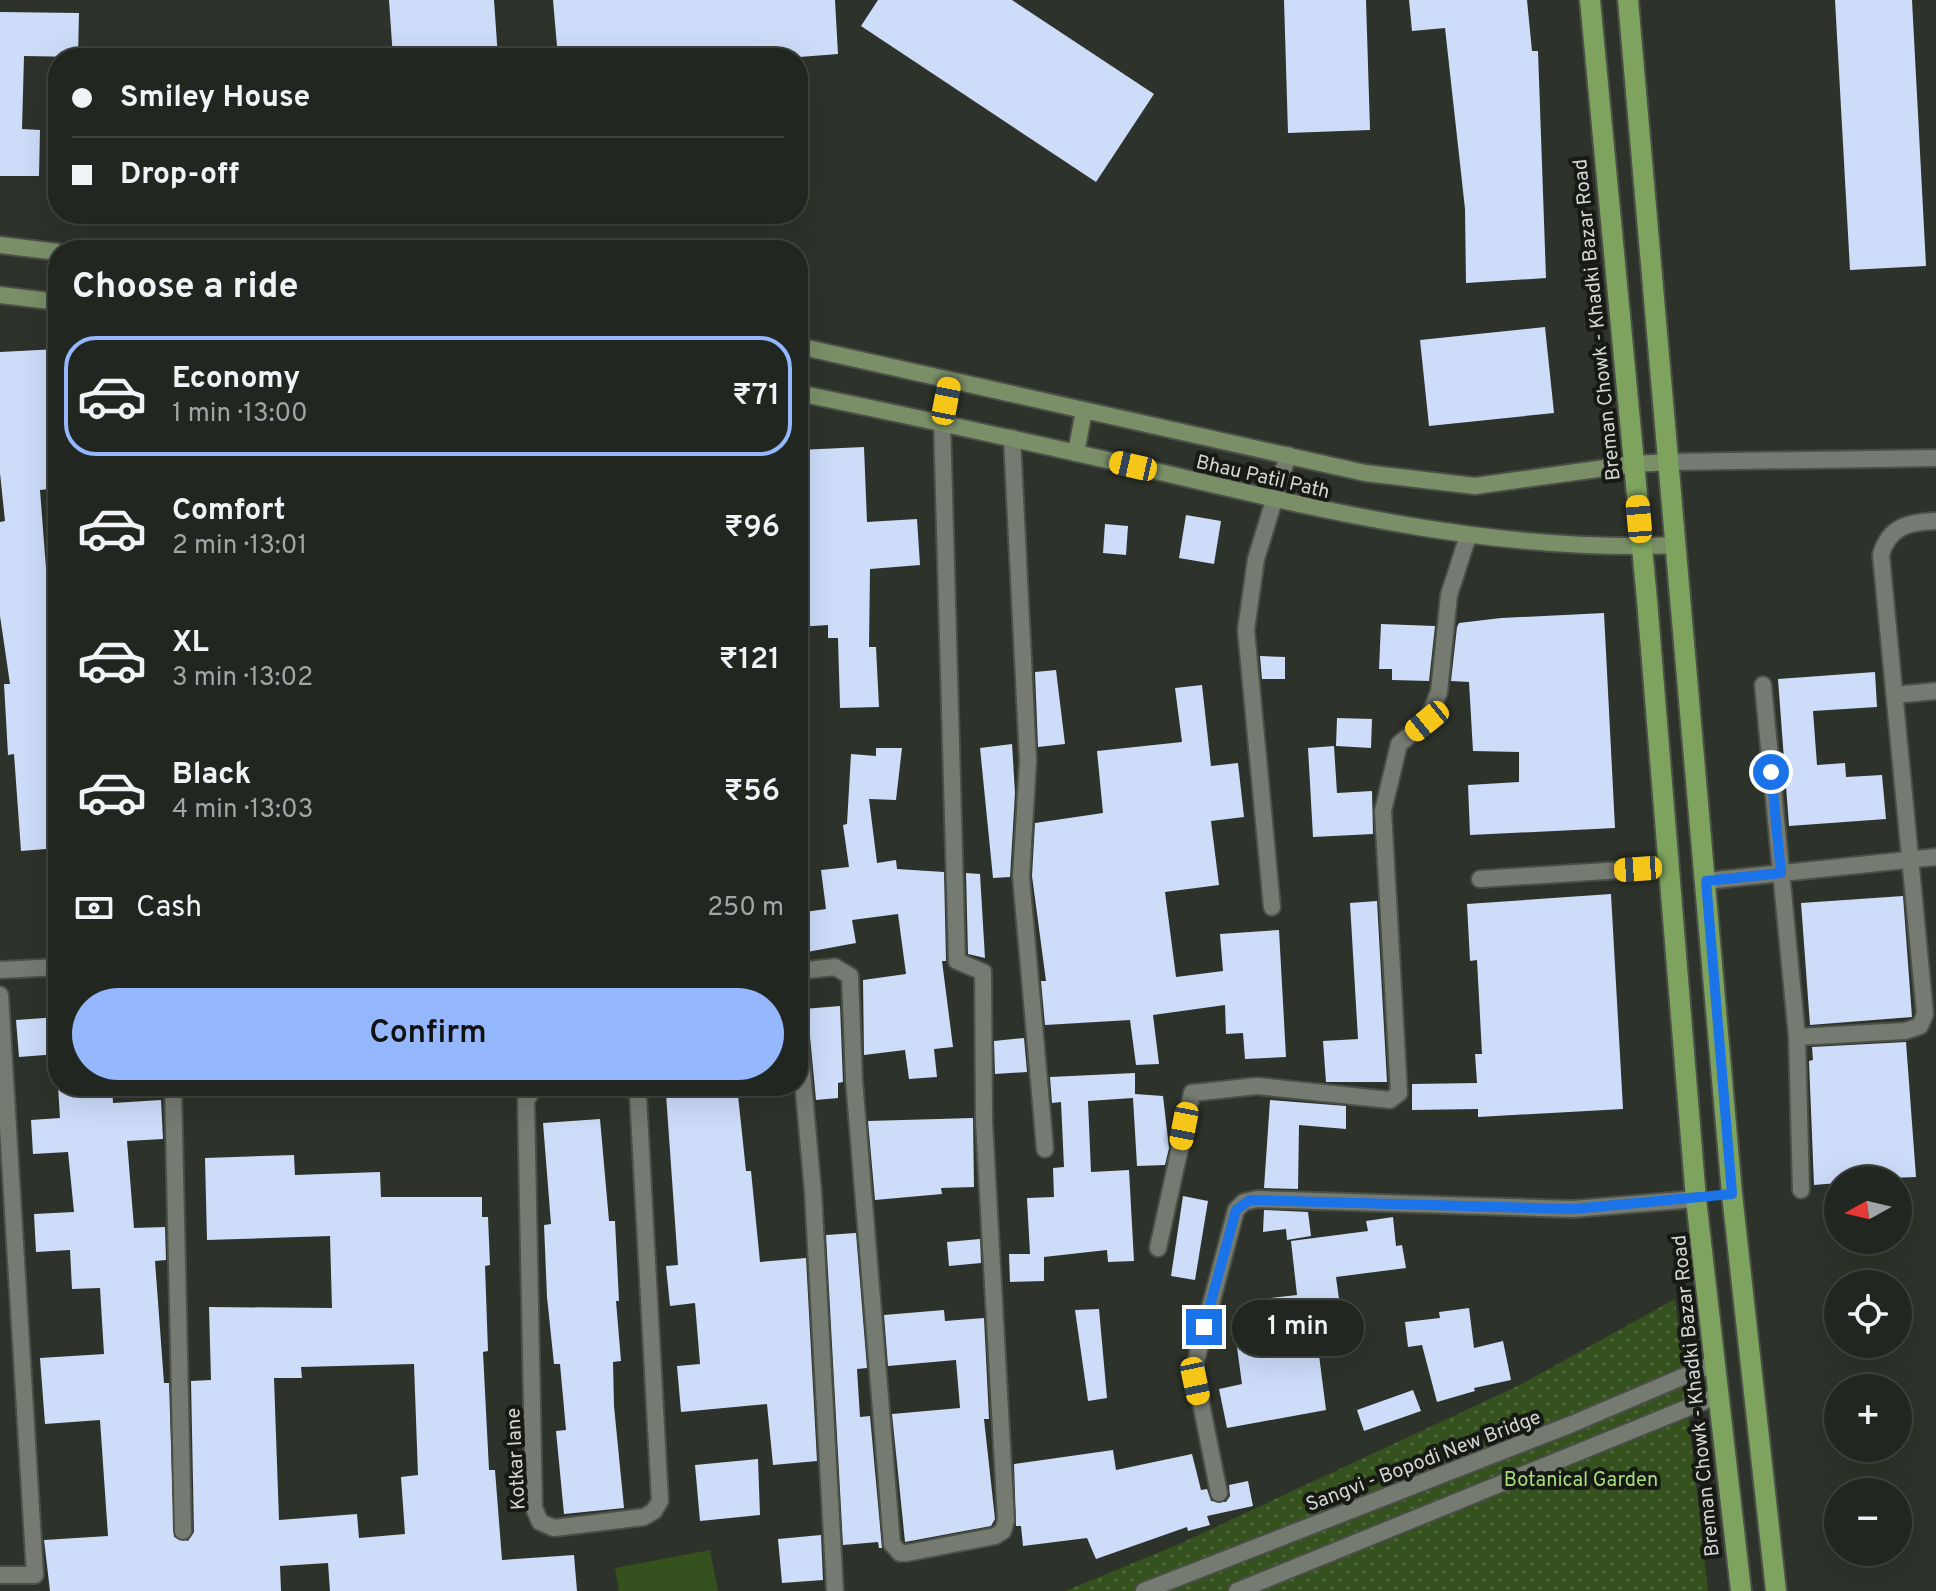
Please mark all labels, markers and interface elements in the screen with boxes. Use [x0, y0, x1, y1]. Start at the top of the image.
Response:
text: Smiley House [120, 80, 310, 117]
text: Drop-off [120, 157, 239, 194]
street label: Breman Chowk - Khadki Bazar Road [1568, 158, 1628, 482]
text: Choose a ride [72, 265, 298, 311]
icon: car [76, 360, 148, 432]
text: Economy [172, 361, 300, 398]
car [930, 375, 962, 427]
text: ₹71 [732, 378, 780, 415]
text: 1 min · 13:00 [172, 398, 308, 431]
car [1107, 449, 1159, 483]
street label: Bhau Patil Path [1193, 450, 1332, 506]
icon: car [76, 492, 148, 564]
text: Comfort [172, 493, 285, 530]
car [1625, 494, 1653, 544]
text: ₹96 [724, 510, 780, 547]
text: 2 min · 13:01 [172, 530, 307, 563]
icon: car [76, 624, 148, 696]
text: XL [172, 625, 209, 662]
text: ₹121 [719, 642, 780, 679]
text: 3 min · 13:02 [172, 662, 313, 695]
car [1401, 697, 1453, 745]
route start [1753, 754, 1789, 790]
icon: car [76, 756, 148, 828]
text: Black [172, 757, 251, 794]
text: ₹56 [724, 774, 780, 811]
text: 4 min · 13:03 [172, 794, 313, 827]
car [1613, 855, 1663, 883]
icon: cash [72, 886, 116, 930]
text: Cash [136, 890, 202, 927]
text: 250 m [707, 892, 784, 925]
button: Confirm [72, 988, 784, 1080]
car [1168, 1100, 1200, 1152]
north arrow [1824, 1166, 1912, 1254]
map controls [1824, 1166, 1912, 1566]
street label: Breman Chowk - Khadki Bazar Road [1667, 1234, 1727, 1558]
button: locate [1824, 1270, 1912, 1358]
callout: 1 min [1232, 1299, 1364, 1355]
route end [1186, 1309, 1222, 1345]
text: 1 min [1267, 1311, 1329, 1344]
car [1178, 1355, 1212, 1407]
button: + [1824, 1374, 1912, 1462]
street label: Sangvi - Bopodi New Bridge [1302, 1405, 1545, 1519]
street label: Kotkar lane [501, 1407, 533, 1511]
park label: Botanical Garden [1504, 1468, 1658, 1494]
button: − [1824, 1478, 1912, 1566]

